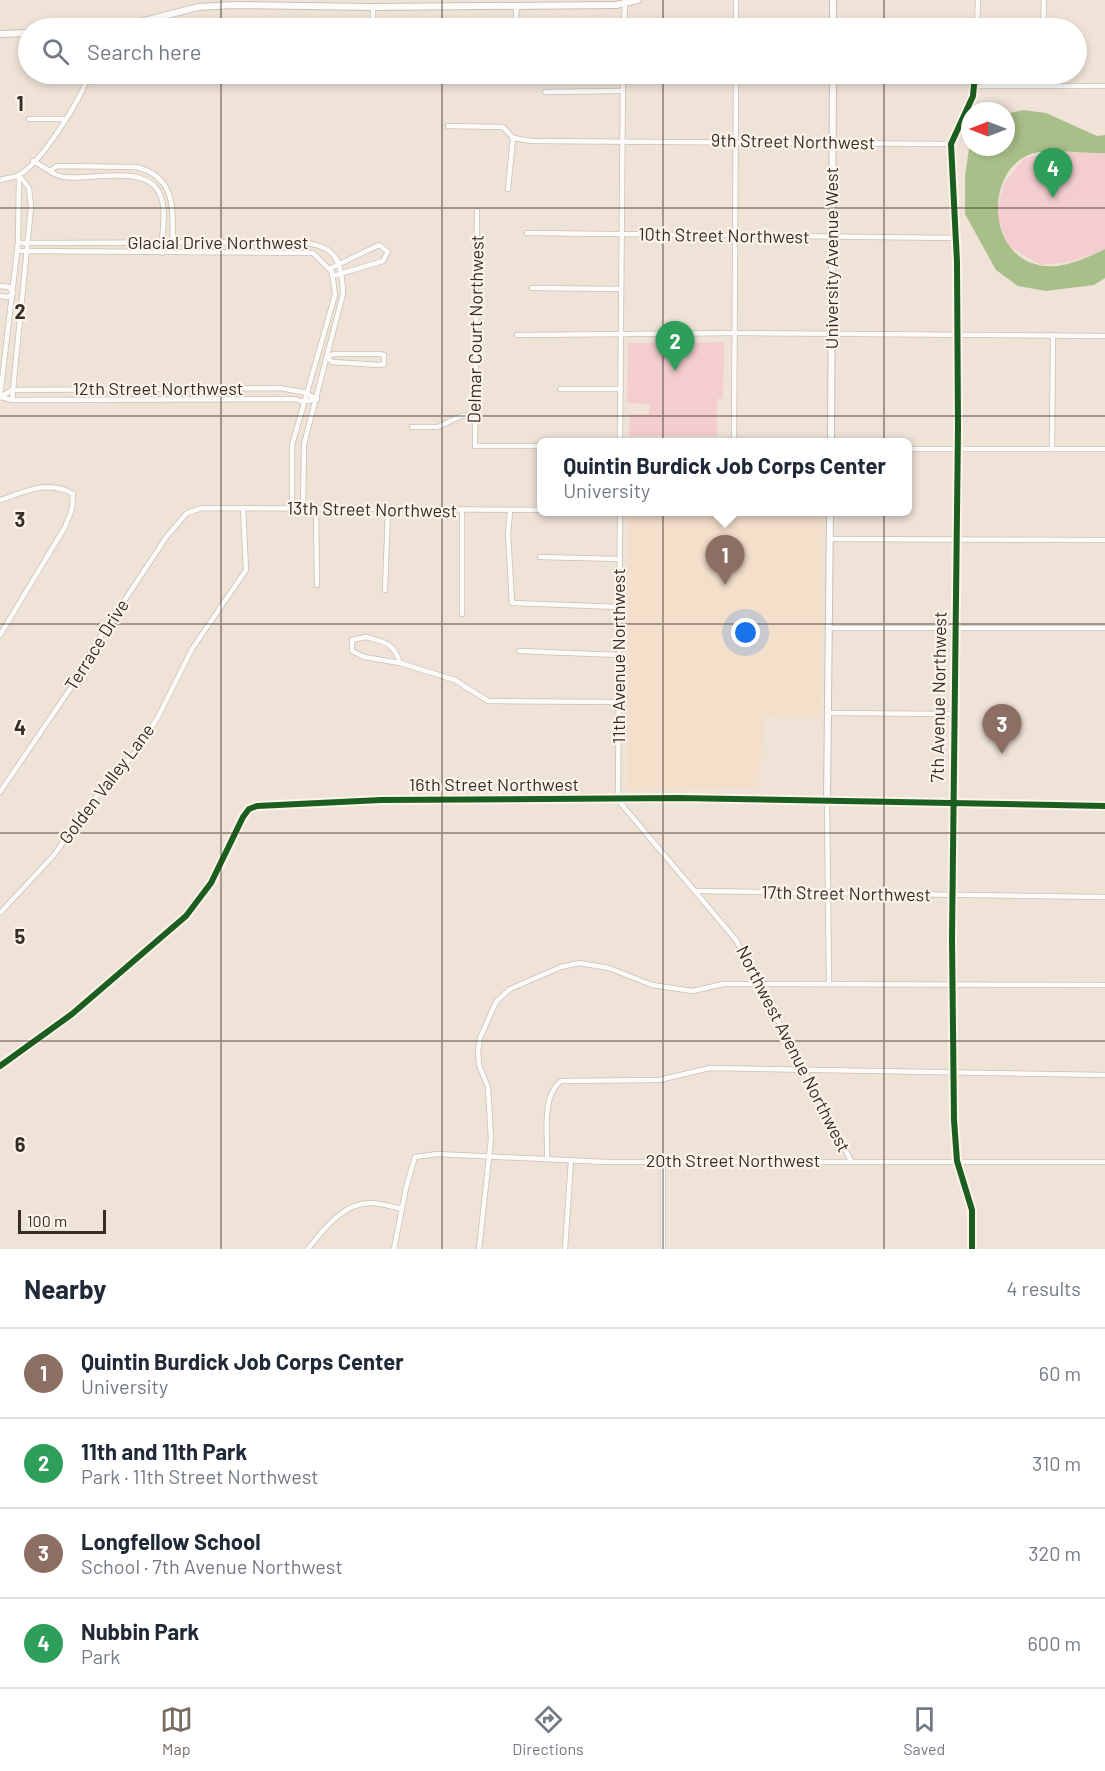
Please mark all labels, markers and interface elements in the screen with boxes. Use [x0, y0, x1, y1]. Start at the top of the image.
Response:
search box [18, 18, 1087, 84]
icon: search [39, 35, 72, 68]
text: Search here [87, 38, 201, 64]
text: 1 [16, 91, 24, 115]
north arrow [961, 102, 1015, 156]
street label: 9th Street Northwest [711, 129, 875, 153]
pin: 4 [1034, 148, 1072, 198]
street label: University Avenue West [820, 167, 842, 349]
street label: 10th Street Northwest [638, 223, 810, 247]
street label: Glacial Drive Northwest [127, 231, 309, 253]
street label: Delmar Court Northwest [462, 235, 488, 423]
text: 2 [14, 299, 26, 323]
pin: 2 [656, 322, 694, 371]
street label: 12th Street Northwest [73, 377, 243, 399]
popup [537, 438, 912, 516]
text: Quintin Burdick Job Corps Center [563, 452, 886, 478]
text: University [563, 478, 650, 502]
street label: 13th Street Northwest [287, 497, 457, 521]
text: 3 [15, 507, 25, 531]
pin: 1 [706, 536, 744, 585]
street label: 11th Avenue Northwest [607, 568, 629, 744]
street label: Terrace Drive [59, 595, 133, 694]
street label: 7th Avenue Northwest [926, 611, 950, 783]
your location [731, 618, 760, 647]
pin: 3 [982, 704, 1022, 754]
text: 4 [14, 715, 26, 739]
street label: Golden Valley Lane [54, 719, 159, 848]
street label: 16th Street Northwest [409, 773, 579, 795]
street label: 17th Street Northwest [761, 881, 931, 905]
text: 5 [15, 924, 26, 948]
street label: Northwest Avenue Northwest [732, 942, 856, 1155]
text: 6 [15, 1132, 26, 1156]
street label: 20th Street Northwest [646, 1149, 820, 1171]
scale bar [18, 1207, 106, 1234]
text: 100 m [27, 1211, 67, 1230]
text: Nearby [24, 1273, 106, 1304]
text: 4 results [1006, 1276, 1081, 1300]
text: Quintin Burdick Job Corps Center [81, 1348, 404, 1374]
text: 1 [40, 1361, 47, 1385]
text: 60 m [1039, 1361, 1081, 1385]
text: University [81, 1374, 168, 1398]
text: 11th and 11th Park [81, 1438, 247, 1464]
text: 2 [38, 1451, 49, 1475]
text: 310 m [1032, 1451, 1081, 1475]
text: Park · 11th Street Northwest [81, 1464, 319, 1488]
text: Longfellow School [81, 1528, 261, 1554]
text: 3 [38, 1541, 49, 1565]
text: 320 m [1028, 1541, 1081, 1565]
text: School · 7th Avenue Northwest [81, 1554, 343, 1578]
text: Nubbin Park [81, 1618, 199, 1644]
text: 4 [37, 1631, 50, 1655]
text: 600 m [1028, 1631, 1081, 1655]
text: Park [81, 1644, 120, 1668]
tab: Map [160, 1703, 193, 1758]
tab: Directions [512, 1703, 584, 1758]
tab: Saved [903, 1703, 945, 1758]

